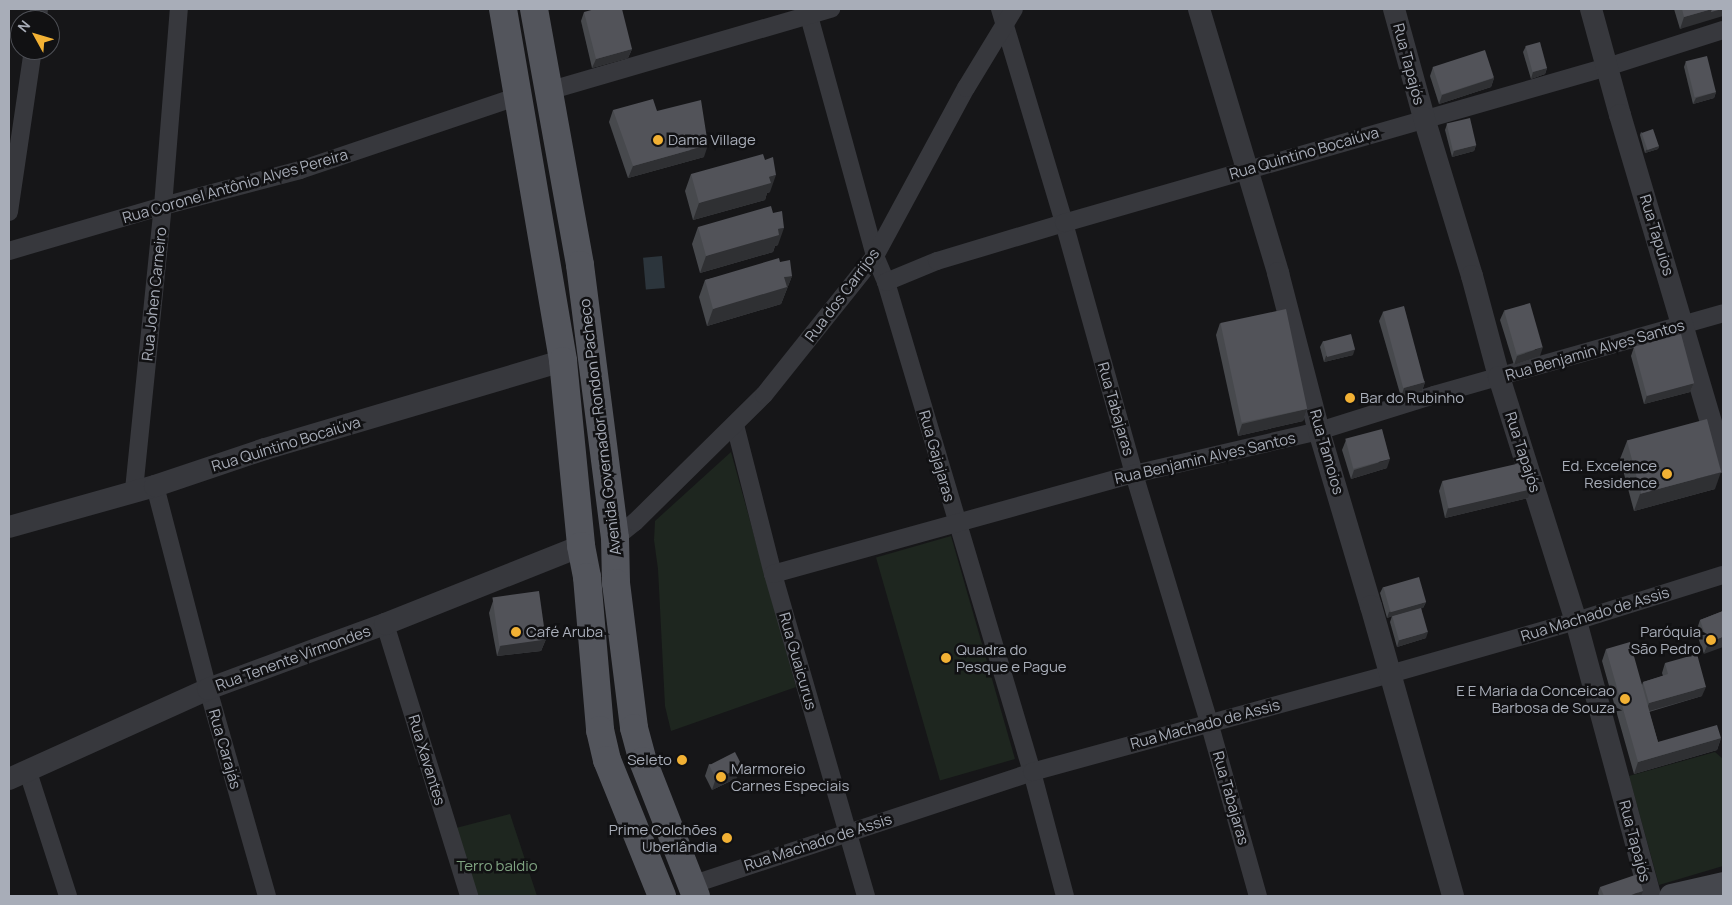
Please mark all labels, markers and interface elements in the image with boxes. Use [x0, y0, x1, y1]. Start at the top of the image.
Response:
north arrow [10, 10, 60, 60]
text: N [13, 16, 34, 36]
street label: Rua Tapajós [1389, 21, 1429, 107]
street label: Rua Quintino Bocaiúva [1227, 123, 1381, 183]
place label: Dama Village [668, 131, 756, 149]
marker: Dama Village [652, 134, 664, 146]
street label: Rua Coronel Antônio Alves Pereira [120, 145, 350, 227]
street label: Rua Tapuios [1636, 192, 1678, 278]
street label: Rua Johen Carneiro [138, 226, 170, 362]
street label: Rua dos Carrijos [801, 245, 883, 345]
street label: Avenida Governador Rondon Pacheco [575, 298, 625, 556]
street label: Rua Benjamin Alves Santos [1503, 316, 1687, 384]
street label: Rua Tabajaras [1094, 360, 1138, 458]
place label: Bar do Rubinho [1360, 389, 1464, 407]
marker: Bar do Rubinho [1344, 392, 1356, 404]
street label: Rua Tamoios [1306, 407, 1348, 497]
street label: Rua Gajajaras [915, 408, 959, 504]
street label: Rua Tapajós [1502, 409, 1544, 495]
street label: Rua Quintino Bocaiúva [209, 413, 363, 475]
street label: Rua Benjamin Alves Santos [1113, 428, 1297, 488]
place label: Ed. Excelence Residence [1562, 456, 1657, 491]
marker: Ed. Excelence Residence [1661, 468, 1673, 480]
street label: Rua Machado de Assis [1519, 583, 1671, 645]
street label: Rua Guaicurus [776, 610, 820, 712]
street label: Rua Tenente Virmondes [213, 622, 373, 694]
place label: Paróquia São Pedro [1631, 622, 1701, 657]
place label: Café Aruba [526, 623, 603, 641]
marker: Café Aruba [510, 626, 522, 638]
marker: Paróquia São Pedro [1705, 634, 1717, 646]
place label: Quadra do Pesque e Pague [956, 640, 1067, 675]
marker: Quadra do Pesque e Pague [940, 652, 952, 664]
place label: E E Maria da Conceicao Barbosa de Souza [1456, 681, 1615, 716]
marker: E E Maria da Conceicao Barbosa de Souza [1619, 693, 1631, 705]
street label: Rua Machado de Assis [1128, 695, 1282, 753]
street label: Rua Carajás [205, 707, 245, 791]
street label: Rua Xavantes [405, 713, 449, 807]
street label: Rua Tabajaras [1209, 749, 1253, 847]
place label: Seleto [627, 751, 672, 769]
marker: Seleto [676, 754, 688, 766]
place label: Marmoreio Carnes Especiais [731, 759, 849, 794]
marker: Marmoreio Carnes Especiais [715, 771, 727, 783]
street label: Rua Tapajós [1615, 798, 1655, 884]
street label: Rua Machado de Assis [742, 810, 894, 874]
place label: Prime Colchões Uberlândia [609, 820, 717, 855]
marker: Prime Colchões Uberlândia [721, 832, 733, 844]
park label: Terro baldio [456, 857, 538, 875]

